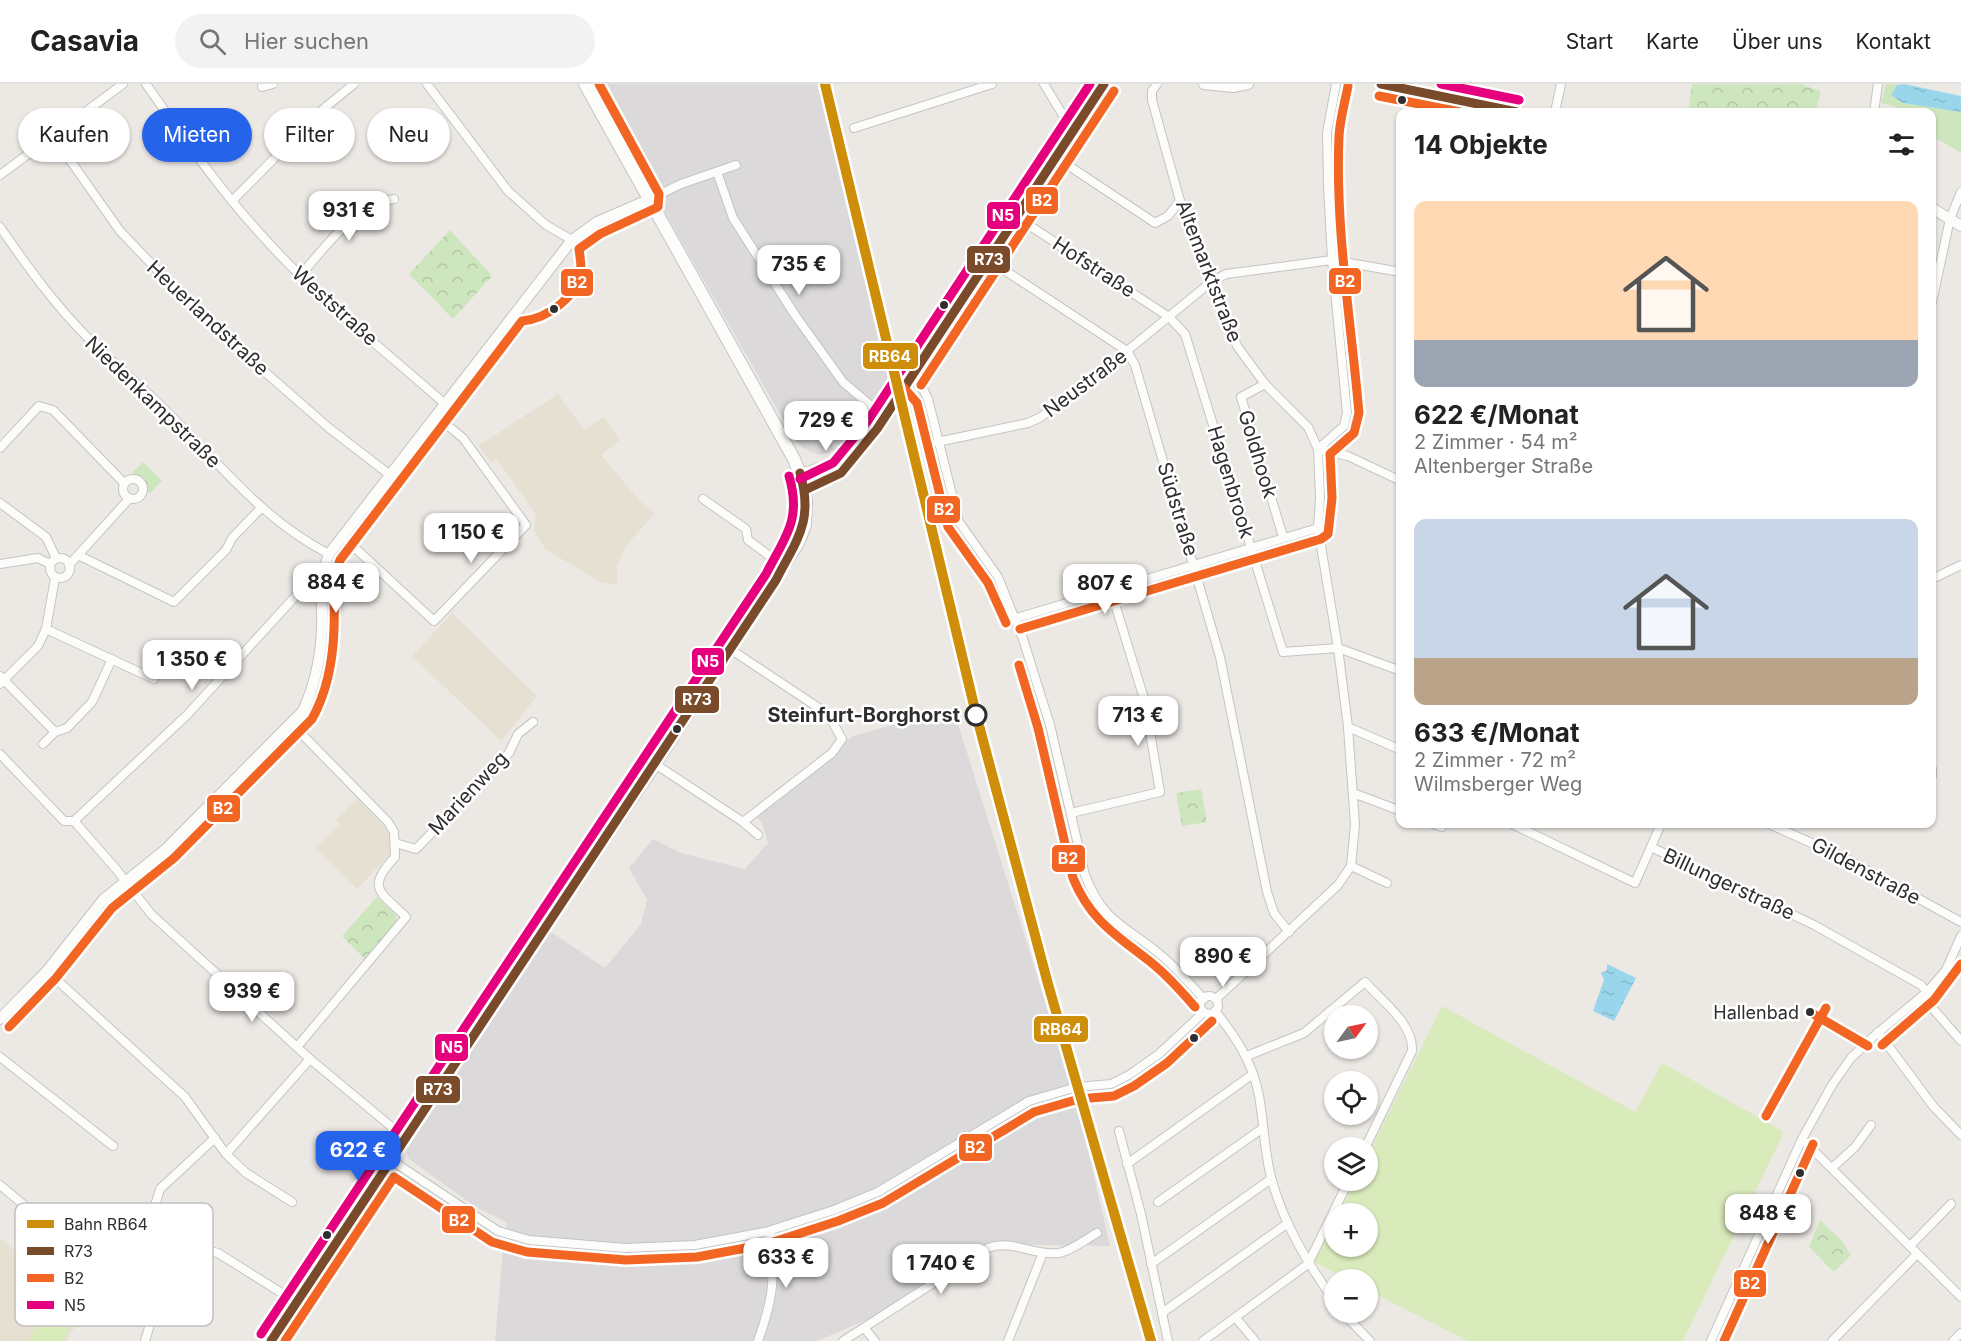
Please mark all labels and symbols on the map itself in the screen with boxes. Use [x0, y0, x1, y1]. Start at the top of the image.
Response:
unlabelled marker [1396, 94, 1408, 106]
line badge: B2 [1025, 186, 1059, 215]
text: B2 [1032, 190, 1052, 210]
pin: 931 € [307, 191, 391, 242]
street label: Altemarktstraße [1171, 196, 1247, 346]
line badge: N5 [986, 201, 1021, 230]
text: N5 [992, 205, 1014, 225]
street label: Hofstraße [1048, 231, 1140, 303]
pin: 735 € [757, 245, 841, 296]
line badge: R73 [966, 245, 1011, 274]
text: R73 [974, 249, 1004, 269]
street label: Heuerlandstraße [142, 255, 274, 381]
street label: Weststraße [287, 261, 383, 351]
line badge: B2 [1328, 267, 1362, 295]
line badge: B2 [560, 268, 594, 297]
text: B2 [1335, 271, 1355, 291]
text: B2 [567, 272, 587, 292]
unlabelled marker [938, 299, 950, 311]
unlabelled marker [548, 303, 560, 315]
street label: Niedenkampstraße [80, 331, 226, 473]
line badge: RB64 [862, 342, 919, 370]
street label: Neustraße [1038, 344, 1132, 422]
text: RB64 [869, 346, 911, 366]
pin: 729 € [784, 401, 868, 452]
street label: Goldhook [1233, 407, 1283, 501]
street label: Hagenbrook [1203, 423, 1259, 541]
street label: Südstraße [1152, 459, 1204, 559]
line badge: B2 [926, 495, 961, 524]
text: B2 [934, 499, 954, 519]
pin: 1 150 € [416, 513, 526, 564]
pin: 884 € [294, 563, 378, 614]
pin: 807 € [1063, 564, 1147, 615]
pin: 1 350 € [137, 640, 247, 691]
line badge: N5 [691, 647, 725, 676]
text: N5 [697, 651, 719, 671]
line badge: R73 [674, 685, 720, 714]
text: R73 [682, 689, 712, 709]
pin: 713 € [1096, 696, 1180, 747]
place label: Steinfurt-Borghorst [768, 703, 960, 727]
marker: Steinfurt-Borghorst [965, 704, 987, 726]
unlabelled marker [671, 723, 683, 735]
street label: Marienweg [423, 746, 513, 840]
line badge: B2 [206, 794, 241, 823]
text: B2 [213, 798, 233, 818]
street label: Gildenstraße [1807, 832, 1925, 910]
street label: Billungerstraße [1659, 843, 1799, 925]
line badge: B2 [1051, 844, 1086, 873]
text: B2 [1058, 848, 1078, 868]
pin: 890 € [1181, 937, 1265, 988]
pin: 939 € [210, 972, 294, 1023]
place label: Hallenbad [1713, 1002, 1799, 1023]
north arrow [1324, 1005, 1378, 1059]
marker: Hallenbad [1804, 1006, 1816, 1018]
line badge: RB64 [1033, 1015, 1089, 1043]
text: RB64 [1040, 1019, 1082, 1039]
unlabelled marker [1188, 1032, 1200, 1044]
line badge: N5 [434, 1033, 469, 1062]
text: N5 [441, 1037, 463, 1057]
line badge: R73 [415, 1075, 461, 1104]
text: R73 [423, 1079, 453, 1099]
pin: 622 € [316, 1131, 400, 1182]
line badge: B2 [958, 1133, 993, 1162]
text: B2 [965, 1137, 985, 1157]
unlabelled marker [1794, 1167, 1806, 1179]
pin: 848 € [1726, 1194, 1810, 1245]
legend [15, 1203, 213, 1326]
line badge: B2 [441, 1205, 476, 1234]
text: B2 [449, 1210, 469, 1230]
text: Bahn RB64 [64, 1214, 148, 1234]
unlabelled marker [321, 1229, 333, 1241]
pin: 633 € [744, 1238, 828, 1289]
text: R73 [64, 1241, 93, 1261]
pin: 1 740 € [886, 1244, 996, 1295]
text: B2 [64, 1268, 84, 1288]
line badge: B2 [1733, 1269, 1767, 1298]
text: B2 [1740, 1273, 1760, 1293]
text: N5 [64, 1295, 86, 1315]

